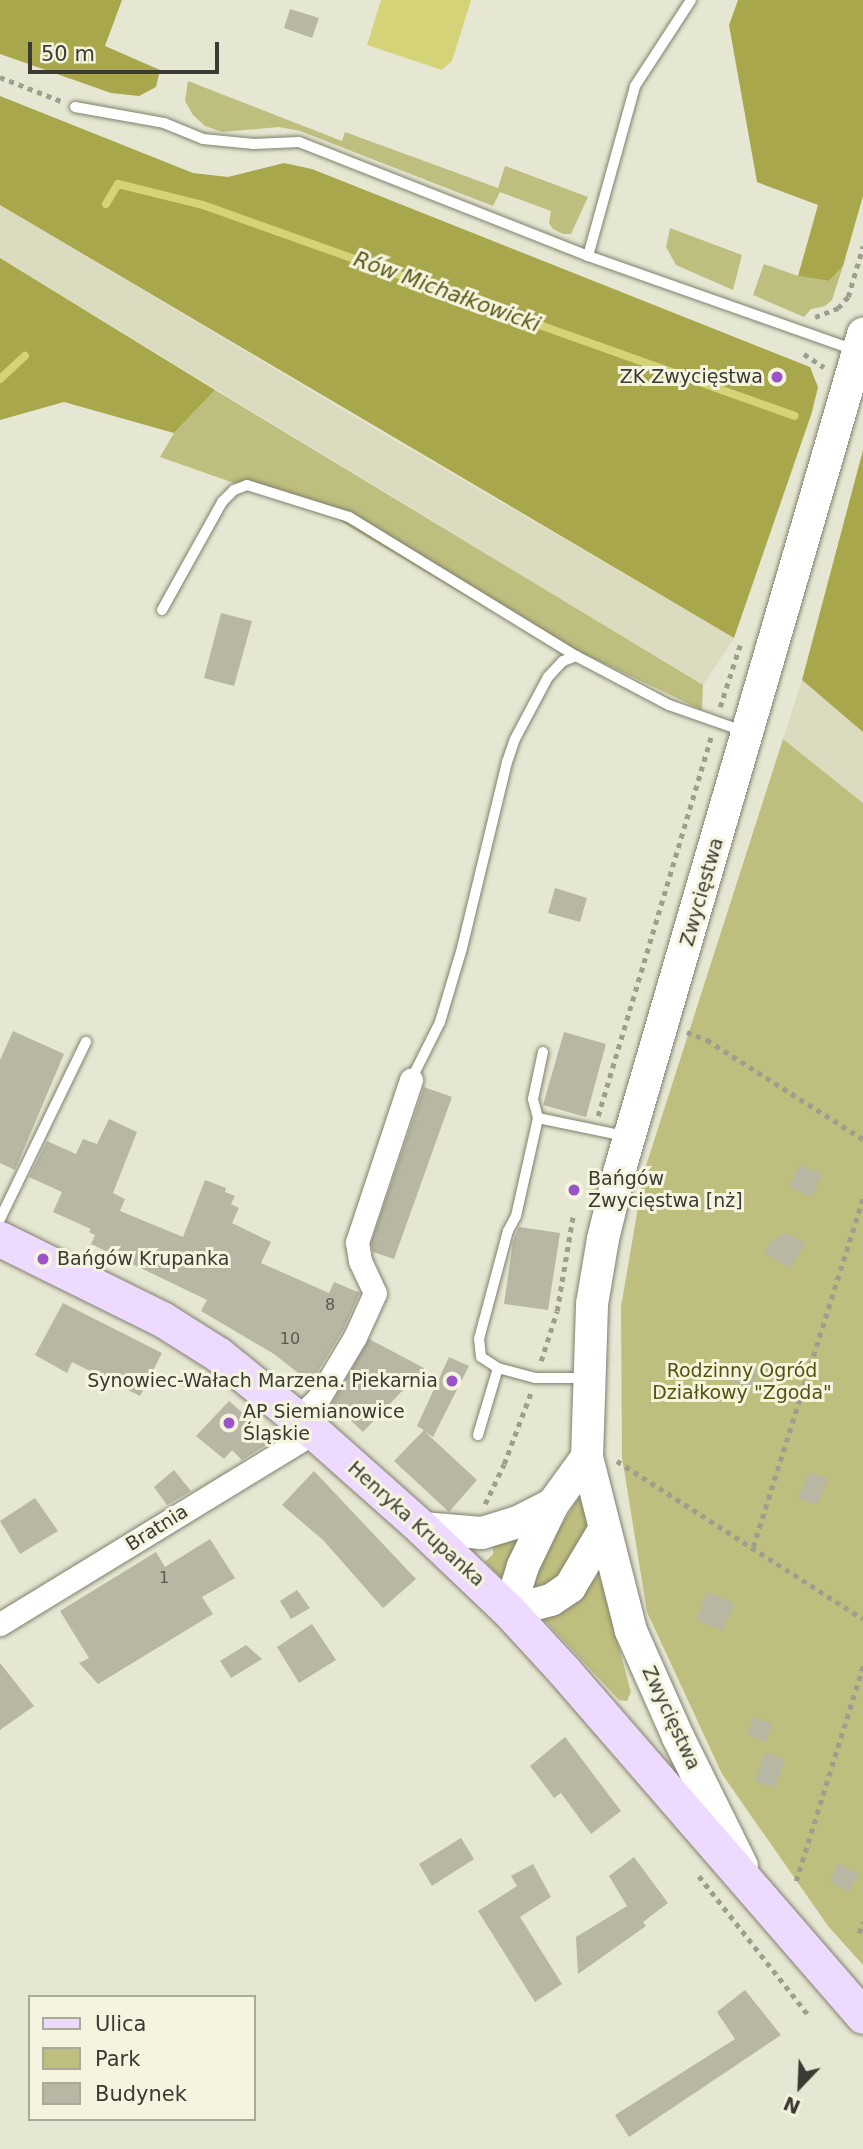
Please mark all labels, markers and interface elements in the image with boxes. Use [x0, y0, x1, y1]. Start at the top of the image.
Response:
scale bar [32, 28, 222, 72]
text: 50 m [41, 42, 95, 66]
water label: Rów Michałkowicki [350, 247, 544, 337]
place label: ZK Zwycięstwa [620, 366, 763, 388]
marker: ZK Zwycięstwa [769, 369, 785, 385]
street label: Zwycięstwa [676, 835, 728, 949]
place label: Bańgów Zwycięstwa [nż] [588, 1168, 743, 1212]
marker: Bańgów Zwycięstwa [nż] [566, 1182, 582, 1198]
place label: Bańgów Krupanka [57, 1248, 229, 1270]
marker: Bańgów Krupanka [35, 1251, 51, 1267]
house number: 8 [325, 1295, 335, 1315]
house number: 10 [280, 1329, 300, 1349]
park label: Rodzinny Ogród Działkowy "Zgoda" [652, 1360, 832, 1404]
place label: Synowiec-Wałach Marzena. Piekarnia [87, 1370, 438, 1392]
marker: Synowiec-Wałach Marzena. Piekarnia [444, 1373, 460, 1389]
place label: AP Siemianowice Śląskie [243, 1401, 405, 1445]
marker: AP Siemianowice Śląskie [221, 1415, 237, 1431]
street label: Henryka Krupanka [343, 1457, 489, 1591]
street label: Bratnia [122, 1500, 192, 1556]
house number: 1 [159, 1568, 169, 1588]
street label: Zwycięstwa [637, 1663, 705, 1773]
legend [28, 1995, 256, 2121]
text: Ulica [95, 2012, 146, 2036]
text: Park [95, 2047, 140, 2071]
north arrow [765, 2051, 835, 2121]
text: Budynek [95, 2082, 187, 2106]
text: N [780, 2092, 803, 2119]

